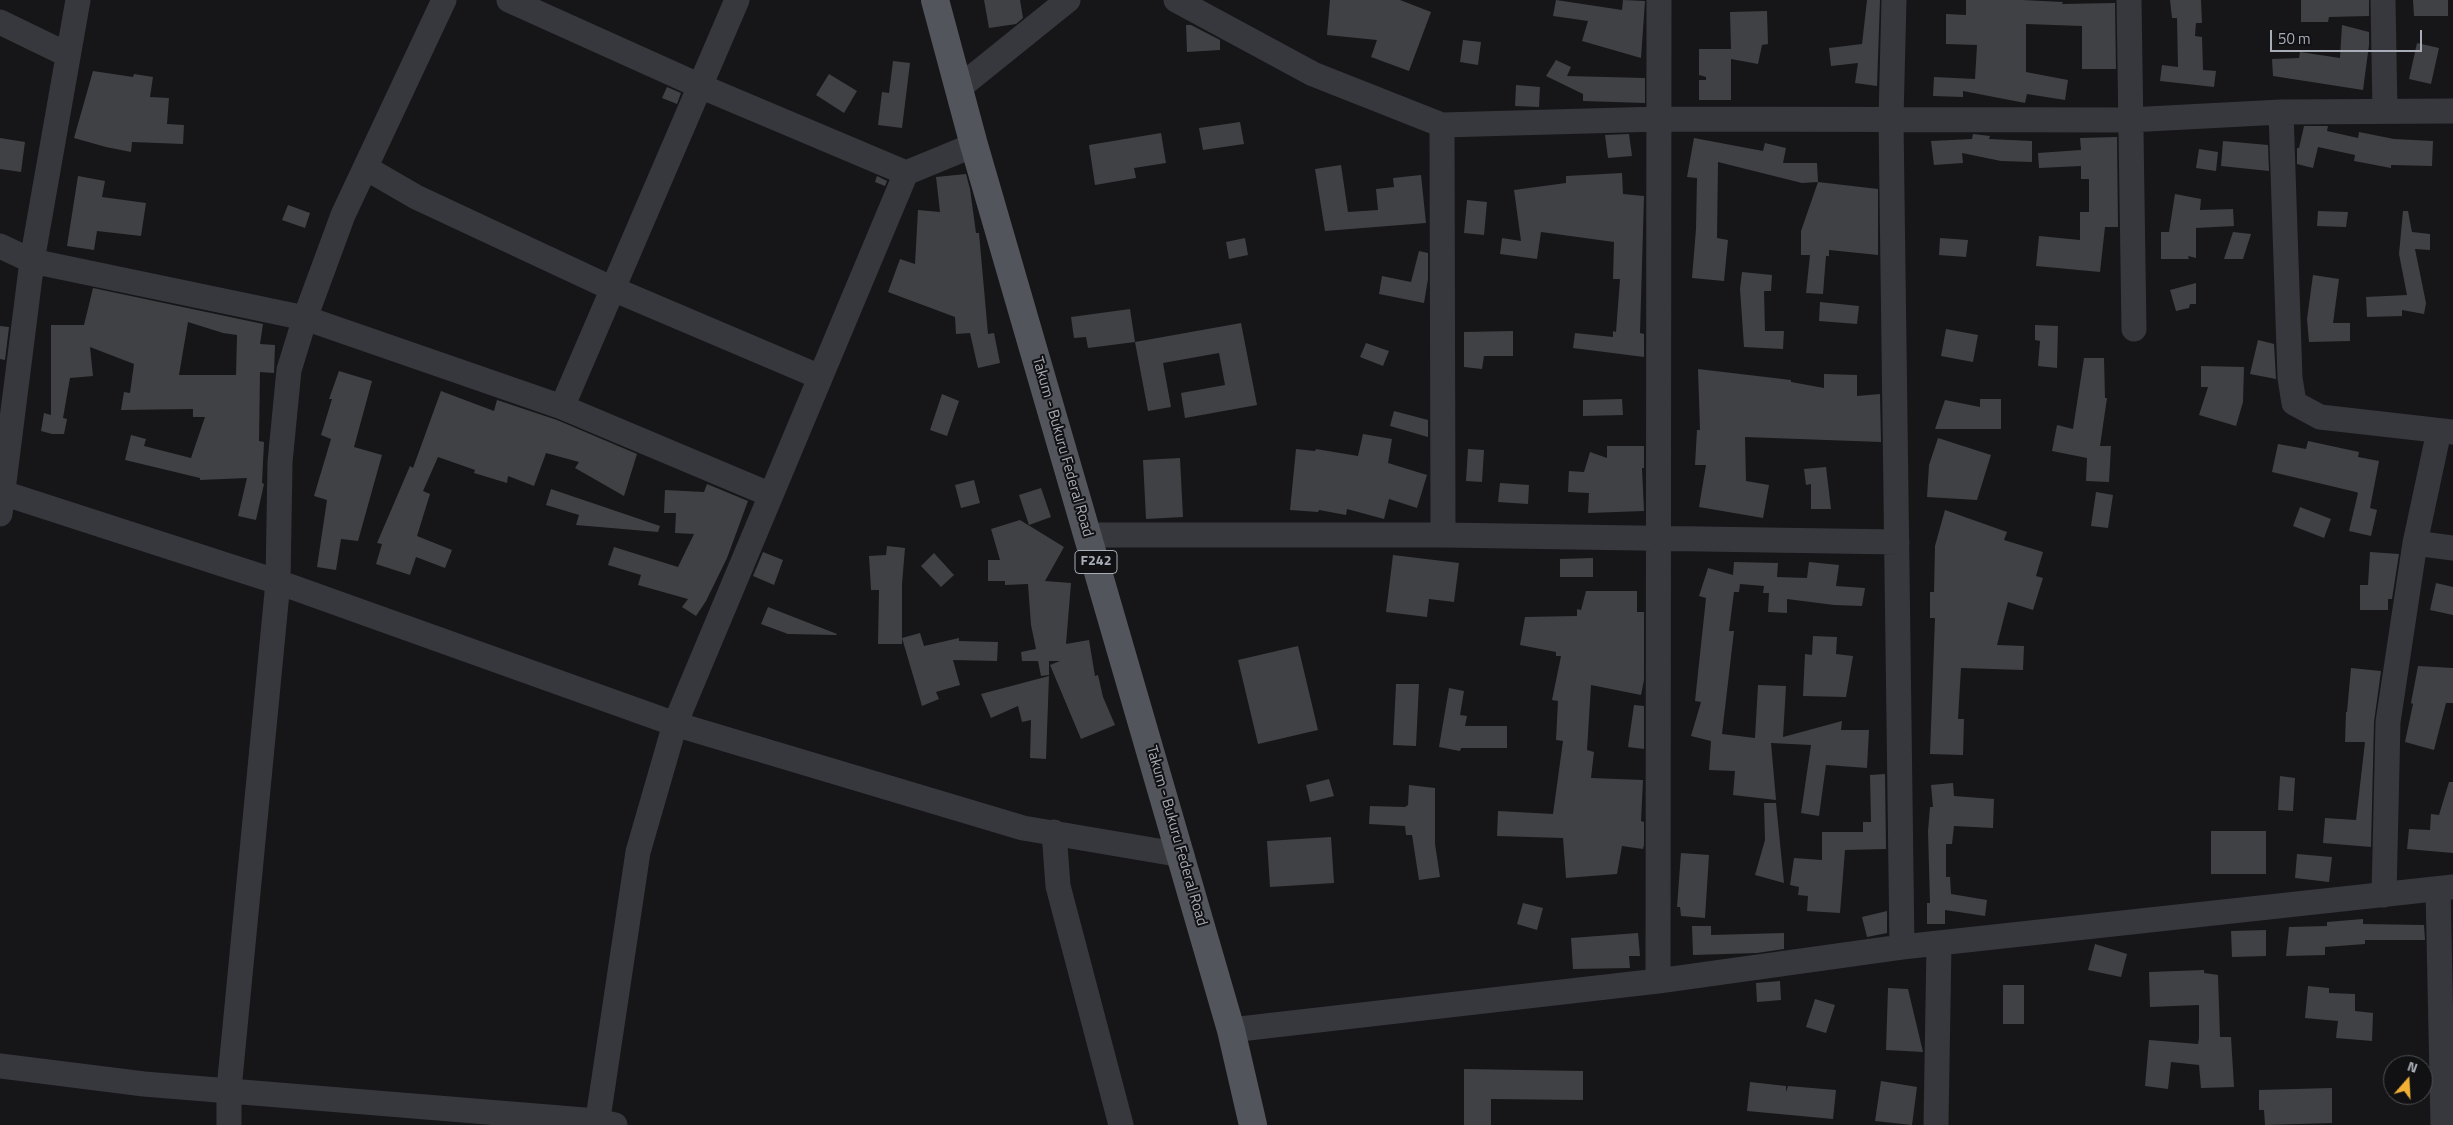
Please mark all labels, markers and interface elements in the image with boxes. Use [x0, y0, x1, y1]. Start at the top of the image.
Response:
scale bar [2273, 20, 2426, 52]
text: 50 m [2278, 27, 2311, 50]
street label: Takum - Bukuru Federal Road [1028, 355, 1096, 539]
road number: F242 [1075, 550, 1117, 574]
street label: Takum - Bukuru Federal Road [1142, 744, 1210, 928]
north arrow [2383, 1055, 2433, 1105]
text: N [2405, 1055, 2421, 1078]

